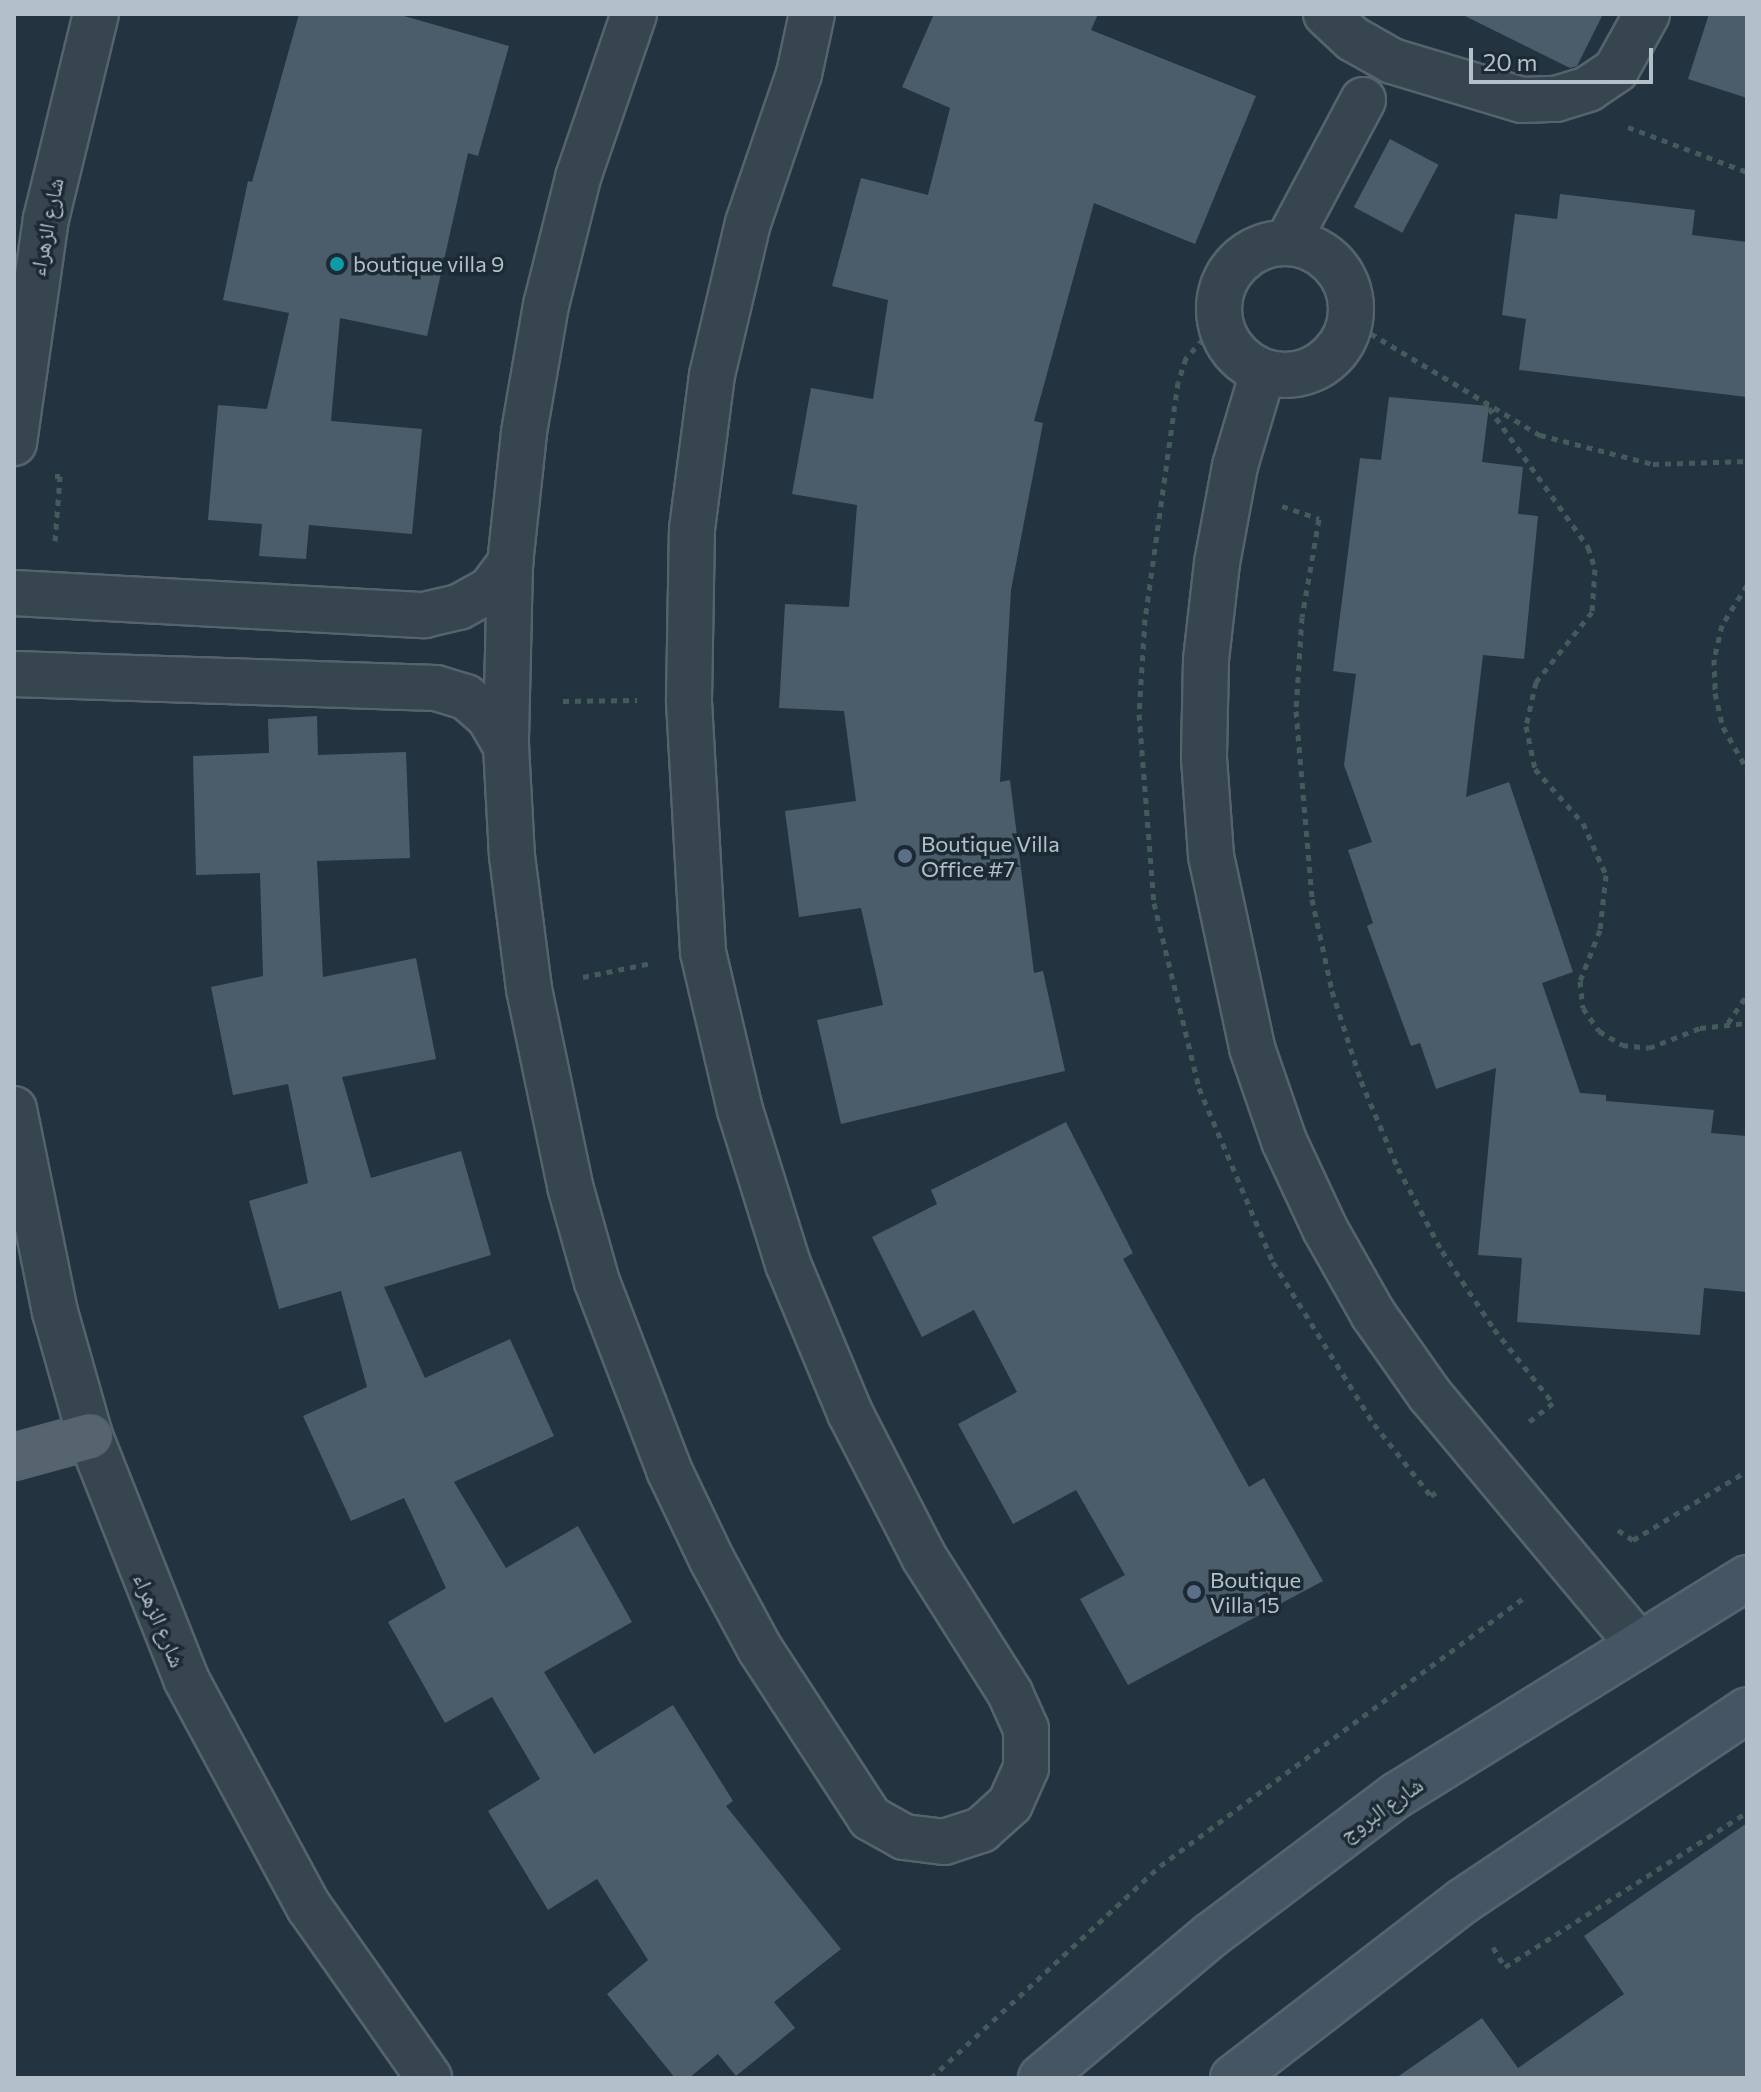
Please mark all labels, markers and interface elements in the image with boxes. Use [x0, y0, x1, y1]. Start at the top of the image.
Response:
scale bar [1473, 32, 1657, 82]
text: 20 m [1483, 47, 1537, 76]
street label: شارع الزهراء [24, 176, 68, 278]
place label: boutique villa 9 [353, 251, 504, 277]
marker: boutique villa 9 [328, 255, 346, 273]
place label: Boutique Villa Office #7 [921, 830, 1060, 882]
marker: Boutique Villa Office #7 [896, 847, 914, 865]
place label: Boutique Villa 15 [1210, 1566, 1301, 1618]
street label: شارع الزهراء [128, 1569, 192, 1671]
marker: Boutique Villa 15 [1185, 1583, 1203, 1601]
street label: شارع البروج [1334, 1771, 1428, 1847]

